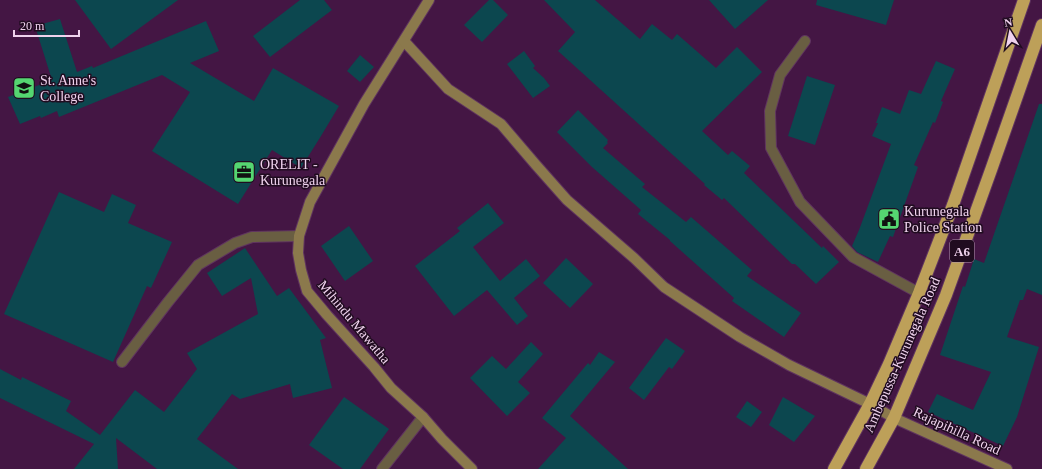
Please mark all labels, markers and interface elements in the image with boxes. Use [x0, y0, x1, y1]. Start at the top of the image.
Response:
scale bar [14, 12, 79, 38]
north arrow [990, 12, 1030, 52]
text: N [1003, 16, 1013, 29]
text: 20 m [20, 19, 45, 33]
place label: St. Anne's College [40, 73, 96, 104]
school or university icon: St. Anne's College [11, 75, 37, 101]
place label: ORELIT - Kurunegala [260, 157, 326, 188]
office icon: ORELIT - Kurunegala [231, 159, 257, 185]
place label: Kurunegala Police Station [904, 204, 982, 235]
public building icon: Kurunegala Police Station [876, 206, 902, 232]
road number: A6 [950, 240, 974, 262]
street label: Ambepussa-Kurunegala Road [861, 275, 943, 435]
street label: Mihindu Mawatha [315, 277, 394, 367]
street label: Rajapihilla Road [911, 404, 1003, 458]

